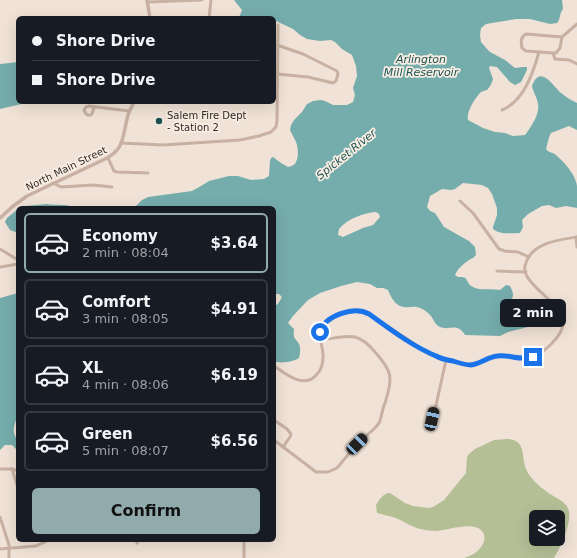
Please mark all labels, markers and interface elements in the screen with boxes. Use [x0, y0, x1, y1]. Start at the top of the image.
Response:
text: Shore Drive [56, 32, 156, 50]
water label: Arlington Mill Reservoir [384, 53, 460, 79]
text: Shore Drive [56, 71, 156, 89]
place label: Salem Fire Dept - Station 2 [167, 110, 247, 133]
marker: Salem Fire Dept - Station 2 [154, 116, 164, 126]
water label: Spicket River [314, 126, 380, 182]
street label: North Main Street [24, 144, 109, 193]
icon: car [34, 225, 70, 261]
text: Economy [82, 227, 158, 245]
text: $3.64 [211, 234, 258, 252]
text: 2 min · 08:04 [82, 245, 169, 260]
icon: car [34, 291, 70, 327]
text: Comfort [82, 293, 150, 311]
callout: 2 min [500, 299, 566, 327]
text: $4.91 [211, 300, 258, 318]
text: 2 min [513, 305, 553, 320]
text: 3 min · 08:05 [82, 311, 169, 326]
route start [311, 323, 329, 341]
route end [524, 348, 542, 366]
icon: car [34, 357, 70, 393]
text: XL [82, 359, 103, 377]
text: $6.19 [211, 366, 258, 384]
text: 4 min · 08:06 [82, 377, 169, 392]
car [424, 406, 440, 432]
icon: car [34, 423, 70, 459]
text: Green [82, 425, 133, 443]
car [344, 431, 370, 457]
text: $6.56 [211, 432, 258, 450]
text: 5 min · 08:07 [82, 443, 169, 458]
button: Confirm [32, 488, 260, 534]
map controls [529, 510, 565, 546]
button: layers [529, 510, 565, 546]

